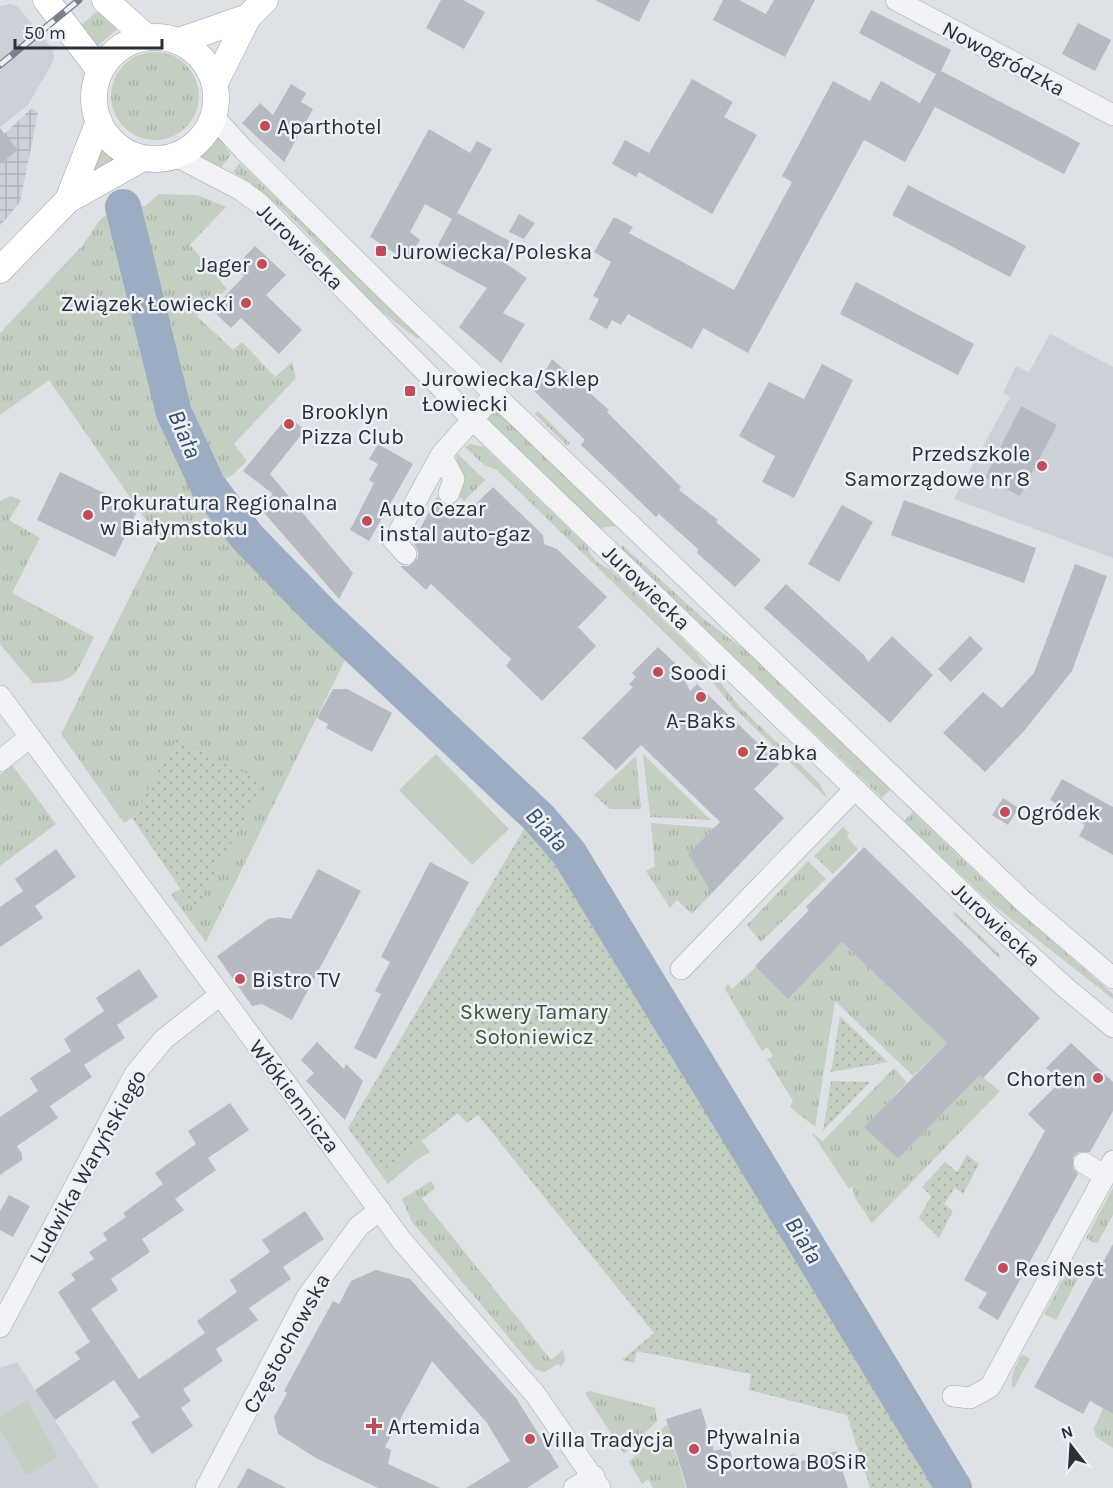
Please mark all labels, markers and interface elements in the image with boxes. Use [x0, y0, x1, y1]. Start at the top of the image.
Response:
scale bar [15, 12, 162, 50]
street label: Nowogródzka [938, 16, 1069, 102]
text: 50 m [24, 22, 66, 44]
place label: Aparthotel [277, 114, 382, 140]
marker: Aparthotel [258, 119, 272, 133]
street label: Jurowiecka [252, 198, 349, 295]
place label: Jurowiecka/Poleska [393, 239, 592, 265]
marker: Jurowiecka/Poleska [374, 244, 388, 258]
place label: Jager [197, 252, 250, 278]
marker: Jager [255, 257, 269, 271]
place label: Związek Łowiecki [61, 291, 234, 317]
marker: Związek Łowiecki [239, 296, 253, 310]
place label: Jurowiecka/Sklep Łowiecki [422, 366, 599, 417]
marker: Jurowiecka/Sklep Łowiecki [403, 384, 417, 398]
place label: Brooklyn Pizza Club [301, 399, 404, 450]
water label: Biała [162, 405, 208, 463]
marker: Brooklyn Pizza Club [282, 417, 296, 431]
place label: Przedszkole Samorządowe nr 8 [844, 441, 1030, 492]
marker: Przedszkole Samorządowe nr 8 [1035, 459, 1049, 473]
place label: Prokuratura Regionalna w Białymstoku [100, 490, 338, 541]
place label: Auto Cezar instal auto-gaz [379, 496, 531, 547]
marker: Prokuratura Regionalna w Białymstoku [81, 508, 95, 522]
marker: Auto Cezar instal auto-gaz [360, 514, 374, 528]
street label: Jurowiecka [597, 540, 696, 636]
place label: Soodi [670, 660, 727, 686]
marker: Soodi [651, 665, 665, 679]
marker: A-Baks [694, 690, 708, 704]
place label: A-Baks [666, 708, 736, 734]
place label: Żabka [755, 740, 818, 766]
marker: Żabka [736, 745, 750, 759]
place label: Ogródek [1017, 800, 1100, 826]
water label: Biała [520, 801, 574, 857]
marker: Ogródek [998, 805, 1012, 819]
street label: Jurowiecka [947, 877, 1046, 972]
place label: Bistro TV [252, 967, 341, 993]
marker: Bistro TV [233, 972, 247, 986]
park label: Skwery Tamary Sołoniewicz [460, 999, 608, 1050]
street label: Włókiennicza [243, 1035, 345, 1158]
street label: Ludwika Waryńskiego [24, 1065, 152, 1268]
place label: Chorten [1006, 1066, 1086, 1092]
marker: Chorten [1091, 1071, 1105, 1085]
water label: Biała [779, 1211, 829, 1269]
place label: ResiNest [1015, 1256, 1104, 1282]
marker: ResiNest [996, 1261, 1010, 1275]
street label: Częstochowska [238, 1269, 336, 1418]
place label: Artemida [388, 1414, 480, 1440]
north arrow [1041, 1416, 1101, 1476]
marker: Artemida [365, 1417, 383, 1435]
text: N [1058, 1421, 1075, 1443]
place label: Pływalnia Sportowa BOSiR [706, 1424, 867, 1475]
place label: Villa Tradycja [542, 1427, 674, 1453]
marker: Villa Tradycja [523, 1432, 537, 1446]
marker: Pływalnia Sportowa BOSiR [687, 1442, 701, 1456]

